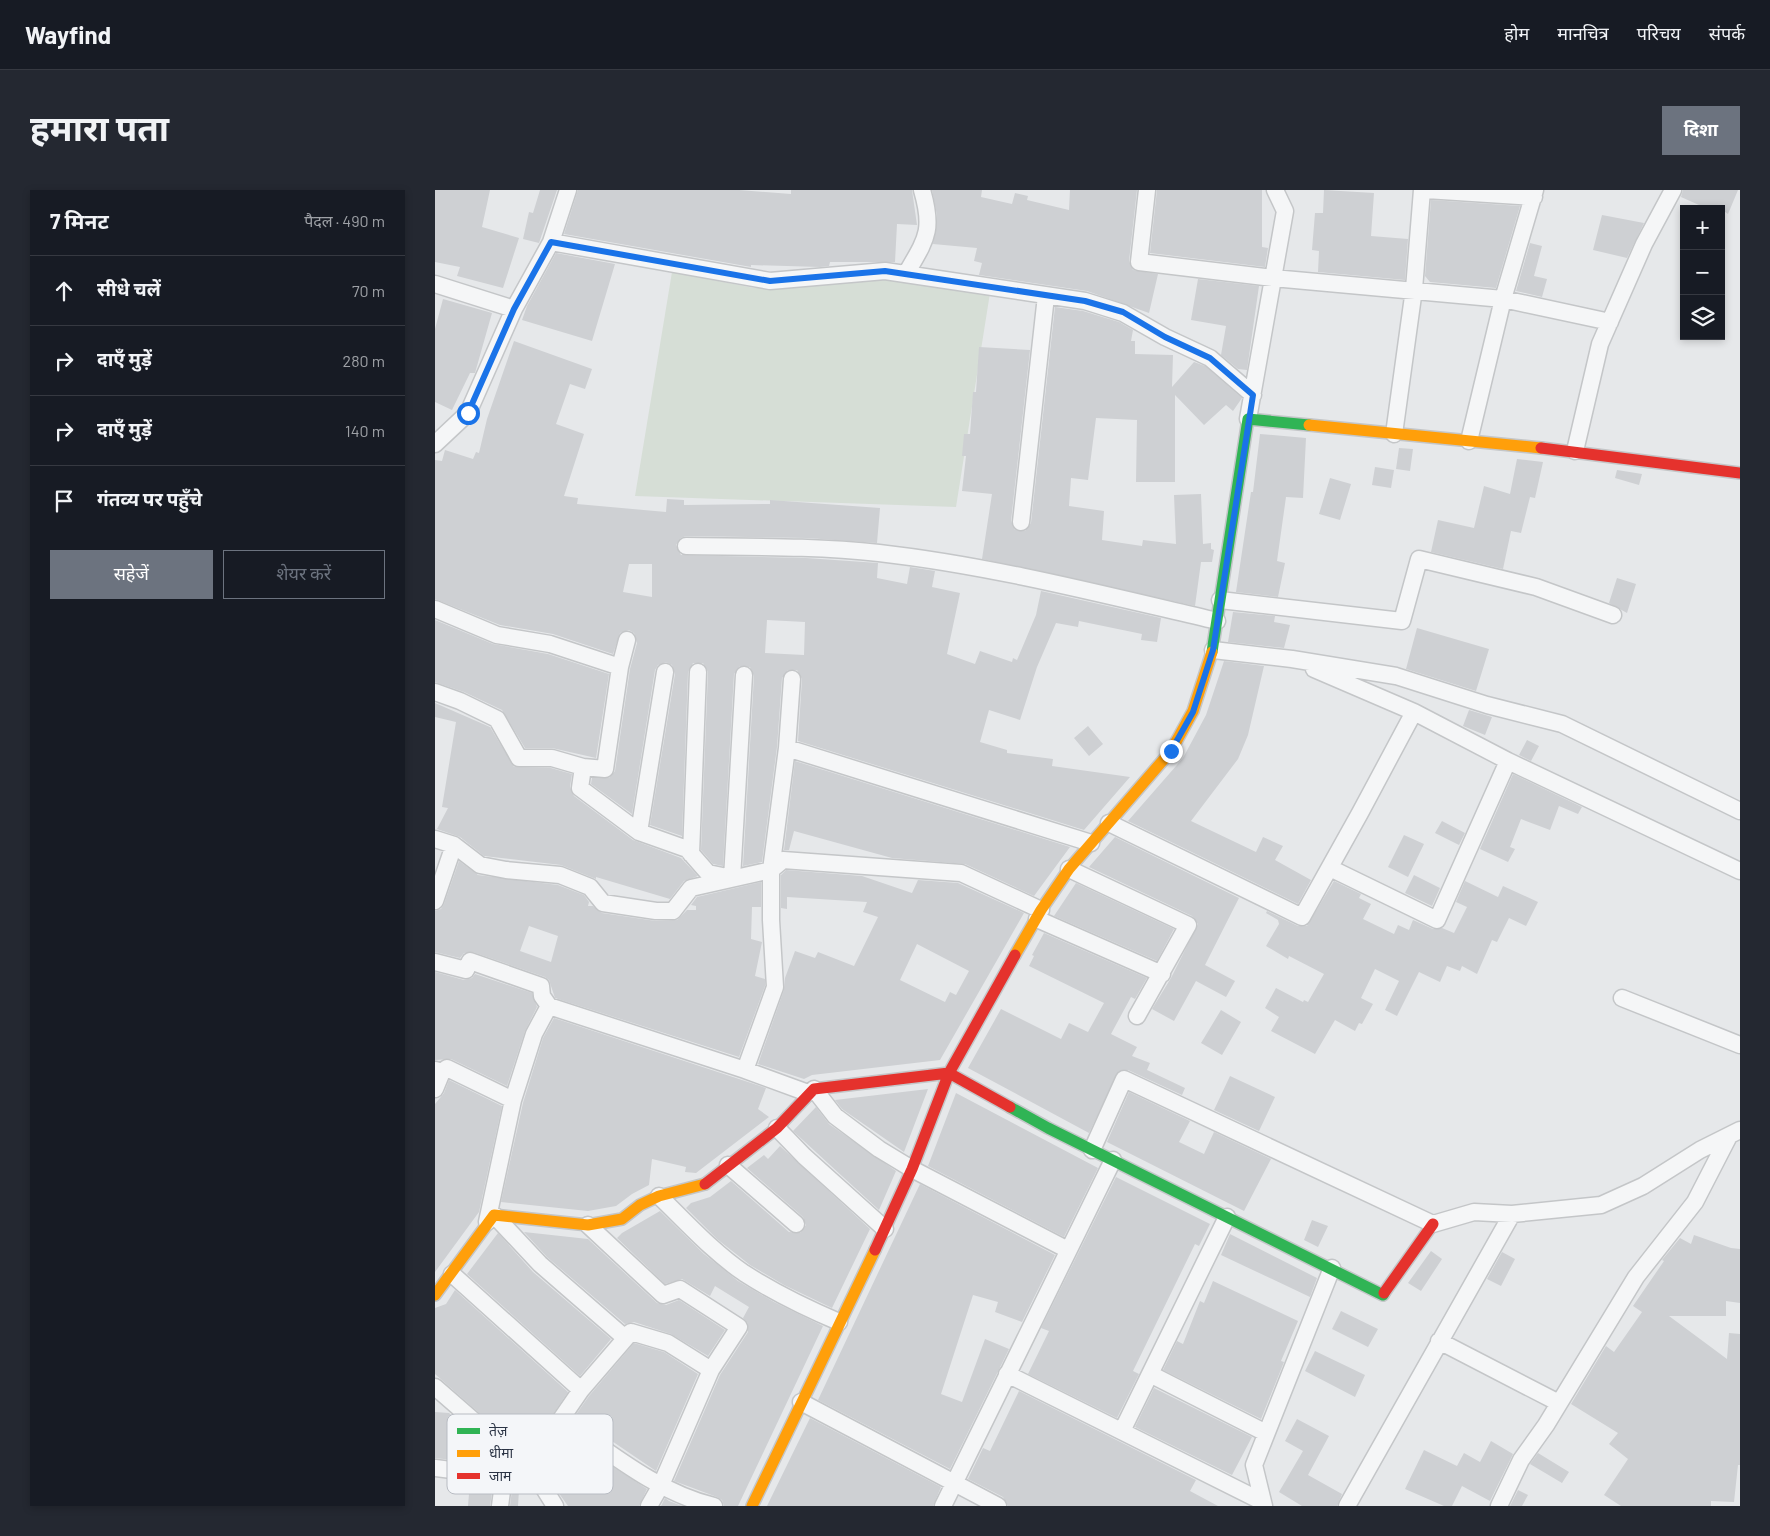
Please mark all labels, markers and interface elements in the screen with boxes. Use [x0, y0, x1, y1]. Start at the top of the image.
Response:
text: Wayfind [25, 20, 111, 49]
text: होम [1504, 22, 1529, 44]
text: मानचित्र [1557, 22, 1609, 44]
text: परिचय [1637, 22, 1681, 44]
text: संपर्क [1709, 22, 1745, 44]
text: हमारा पता [30, 106, 169, 148]
button: दिशा [1662, 106, 1740, 155]
map controls [1680, 205, 1725, 340]
button: + [1680, 205, 1725, 250]
text: 7 मिनट [50, 208, 109, 233]
text: पैदल · 490 m [304, 211, 385, 230]
button: − [1680, 250, 1725, 295]
icon: ahead [50, 277, 78, 305]
text: सीधे चलें [97, 277, 161, 300]
text: 70 m [352, 281, 385, 300]
button: layers [1680, 295, 1725, 340]
icon: right [50, 347, 78, 375]
text: दाएँ मुड़ें [97, 347, 152, 370]
text: 280 m [343, 351, 385, 370]
route start [457, 402, 480, 425]
icon: right [50, 417, 78, 445]
text: दाएँ मुड़ें [97, 417, 152, 440]
text: 140 m [345, 421, 385, 440]
icon: arrive [50, 487, 78, 515]
text: गंतव्य पर पहुँचे [97, 487, 202, 510]
button: सहेजें [50, 550, 213, 599]
button: शेयर करें [223, 550, 385, 599]
route end [1160, 740, 1183, 763]
legend [447, 1414, 613, 1494]
text: तेज़ [489, 1422, 508, 1439]
text: धीमा [489, 1444, 514, 1461]
text: जाम [489, 1467, 512, 1484]

